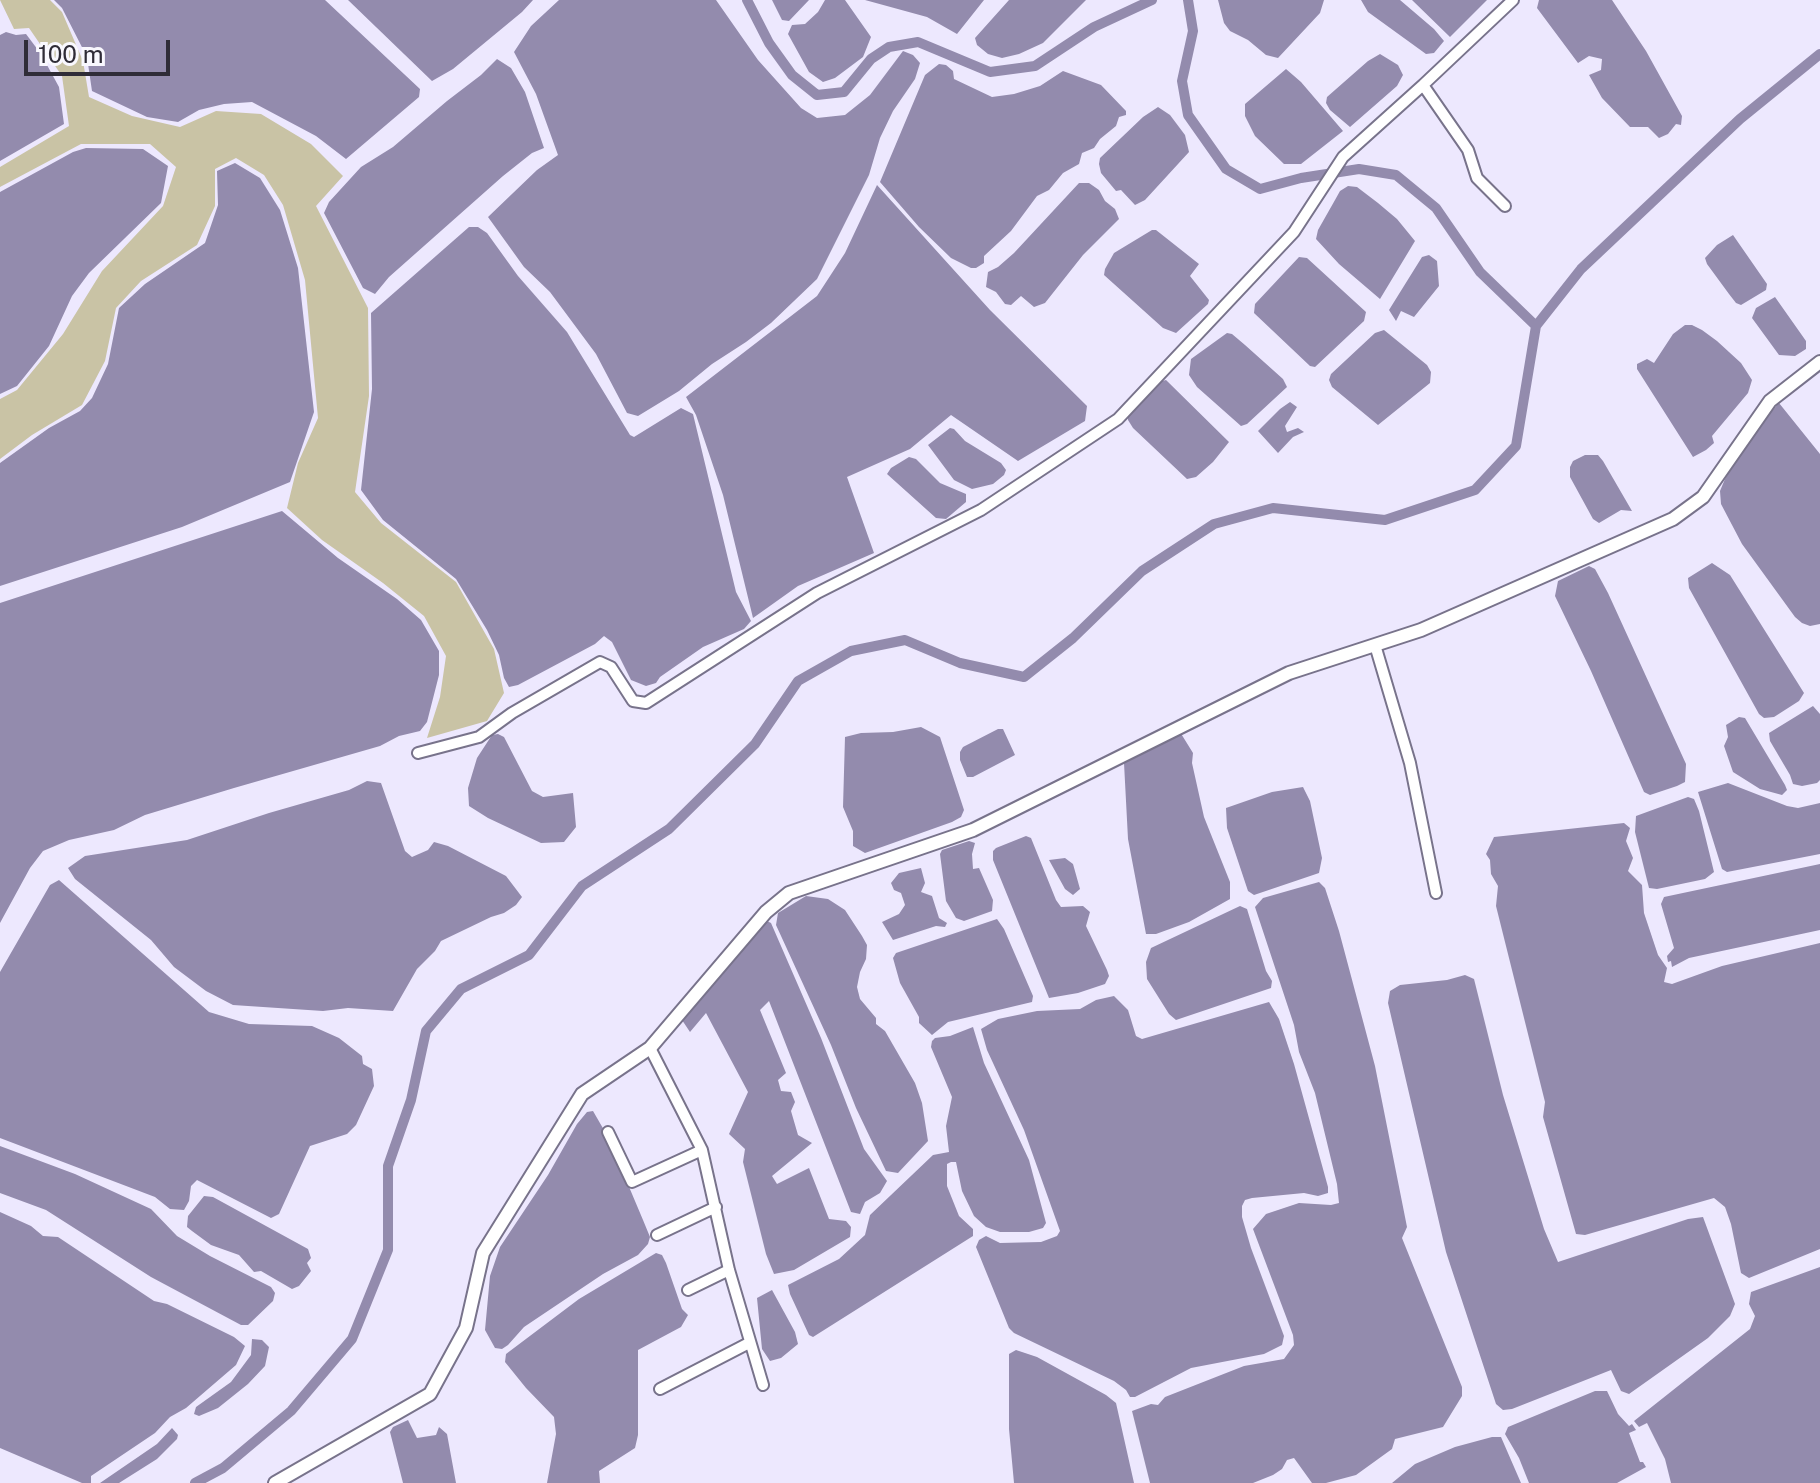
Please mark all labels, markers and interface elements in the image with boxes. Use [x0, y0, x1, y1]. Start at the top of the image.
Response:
scale bar [28, 24, 174, 74]
text: 100 m [38, 40, 104, 68]

